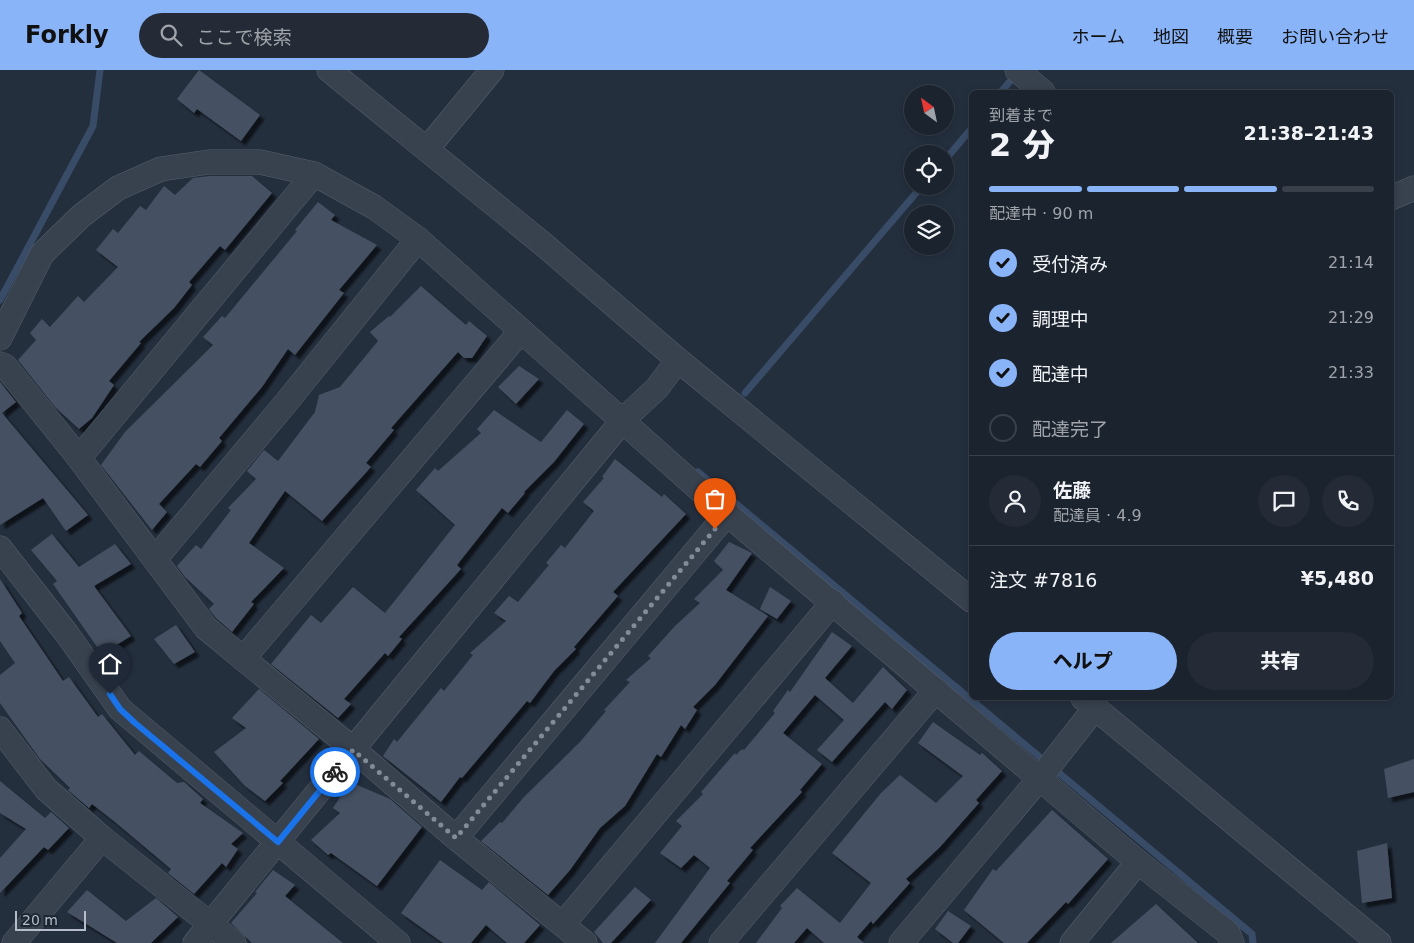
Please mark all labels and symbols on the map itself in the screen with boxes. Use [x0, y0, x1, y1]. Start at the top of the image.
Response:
north arrow [904, 85, 954, 135]
pin [694, 478, 736, 529]
pin [89, 643, 131, 694]
courier [310, 747, 360, 797]
scale bar [15, 908, 86, 931]

